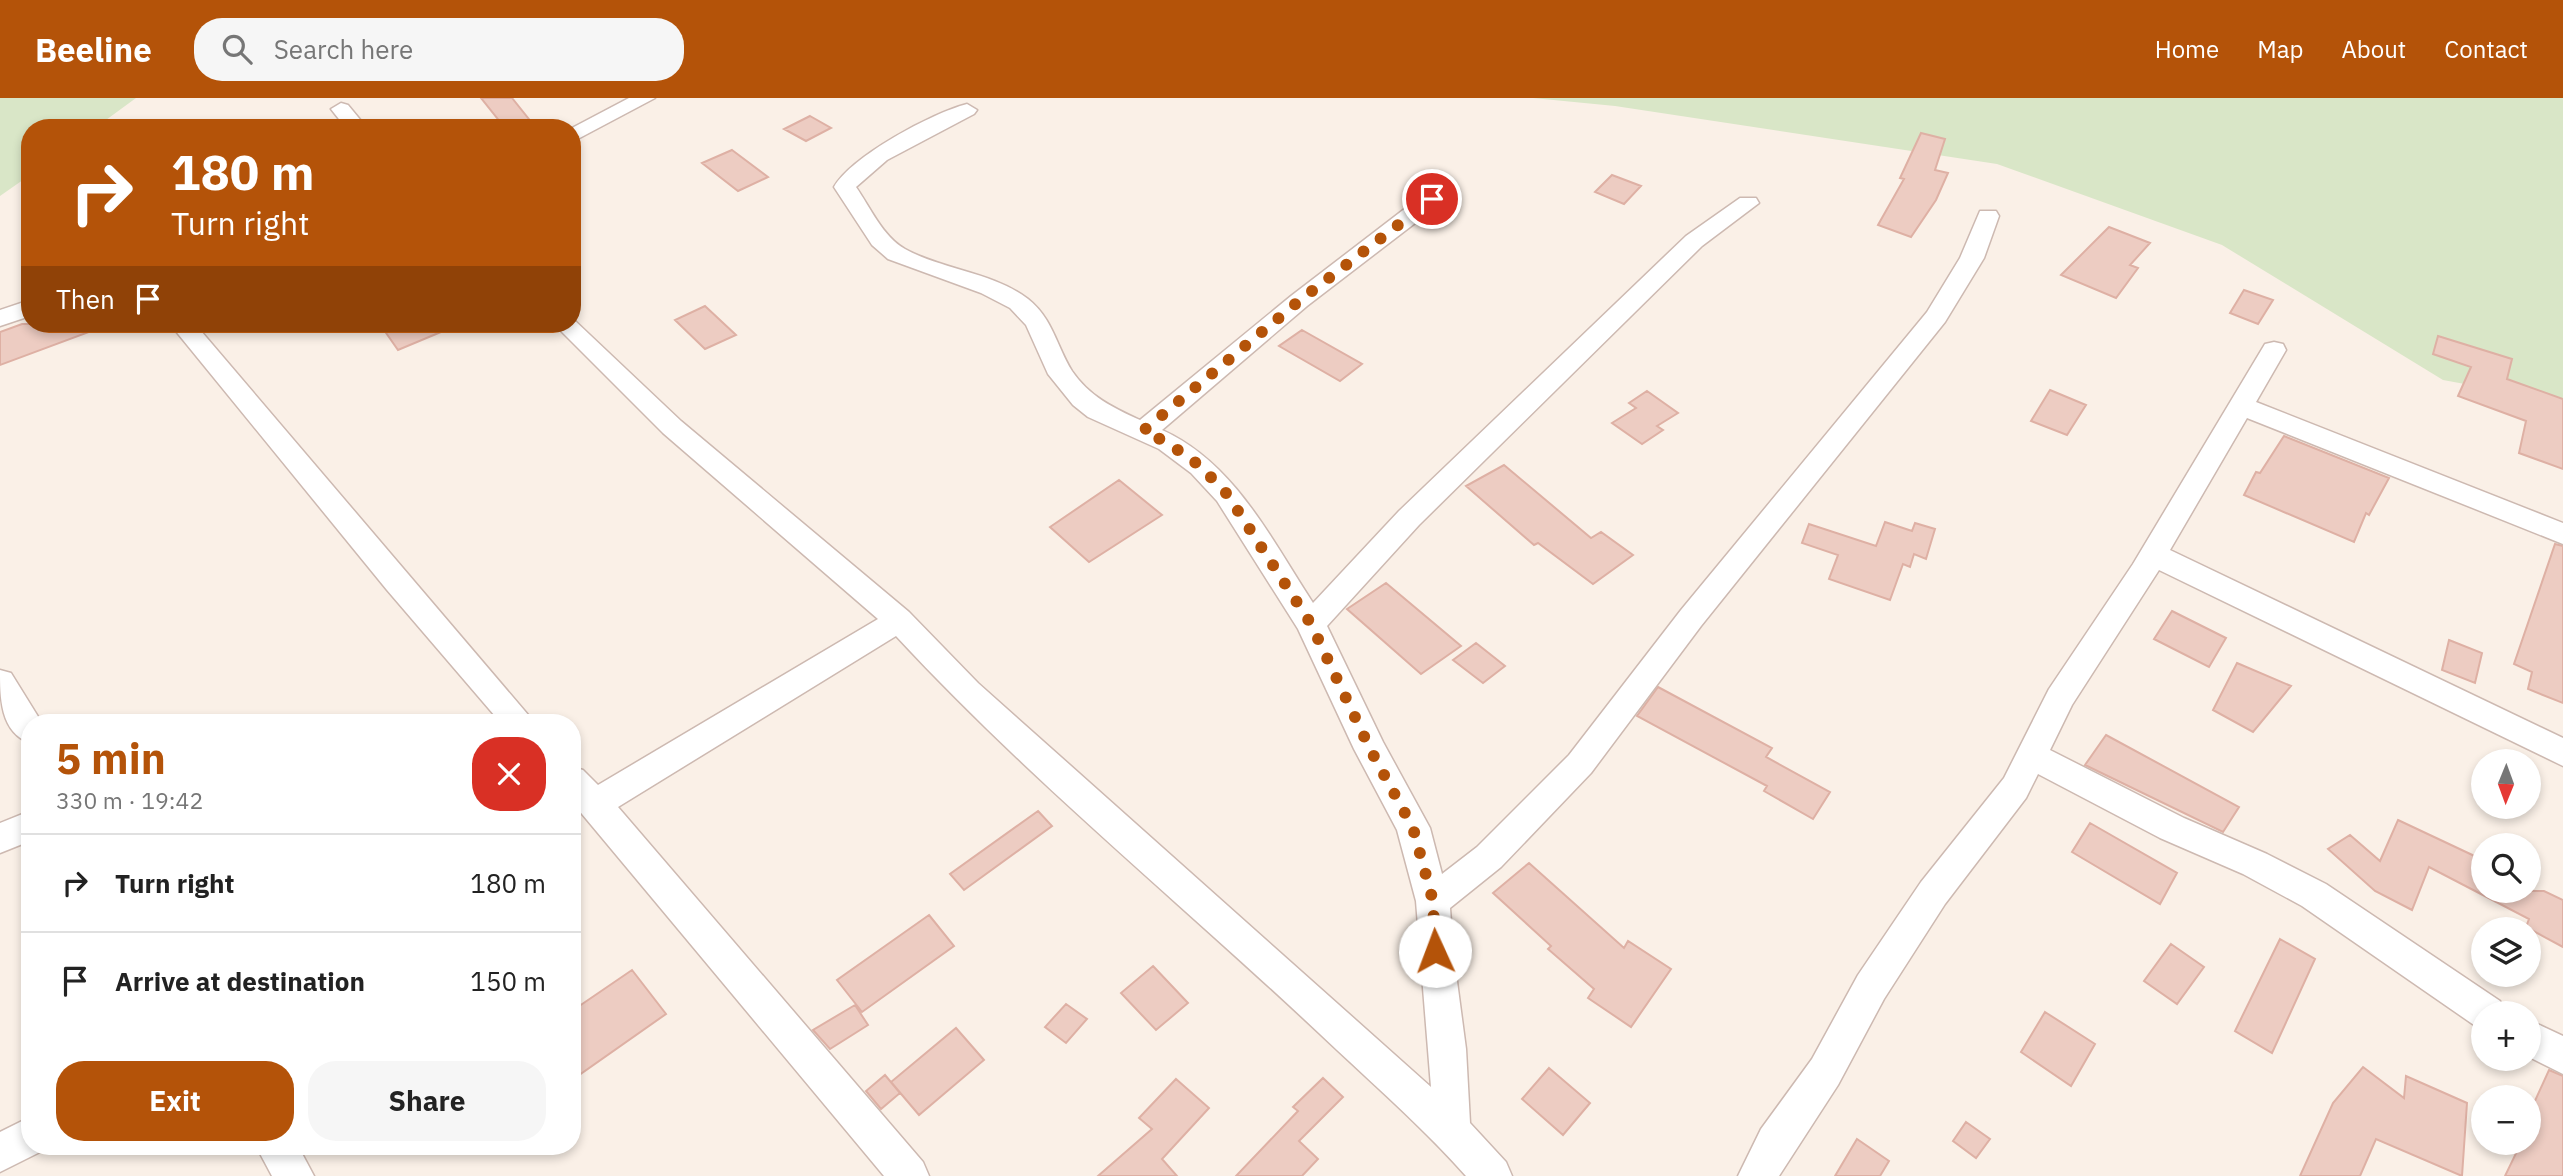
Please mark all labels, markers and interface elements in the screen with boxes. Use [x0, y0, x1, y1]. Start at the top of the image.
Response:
search box [194, 18, 684, 81]
text: Beeline [35, 28, 152, 71]
icon: search [218, 30, 256, 68]
text: Search here [274, 32, 413, 66]
text: Home [2155, 33, 2219, 65]
text: Map [2257, 33, 2303, 65]
text: About [2341, 33, 2406, 65]
text: Contact [2444, 33, 2528, 65]
text: 180 m [171, 140, 315, 203]
icon: right [56, 147, 147, 238]
pin [1402, 169, 1462, 229]
icon: arrive [1413, 180, 1451, 218]
text: Turn right [171, 202, 309, 244]
icon: arrive [129, 280, 167, 318]
text: Then [56, 282, 115, 316]
text: 5 min [56, 731, 166, 786]
button: close [472, 737, 546, 811]
north arrow [2471, 749, 2541, 819]
map controls [2471, 749, 2541, 1155]
text: 330 m · 19:42 [56, 785, 203, 815]
button: search [2471, 833, 2541, 903]
icon: right [56, 864, 94, 902]
text: Turn right [115, 866, 234, 900]
text: 180 m [470, 866, 546, 900]
position arrow [1398, 914, 1472, 988]
button: layers [2471, 917, 2541, 987]
icon: arrive [56, 962, 94, 1000]
text: Arrive at destination [115, 964, 365, 998]
text: 150 m [470, 964, 546, 998]
button: + [2471, 1001, 2541, 1071]
button: Exit [56, 1061, 294, 1141]
button: Share [308, 1061, 546, 1141]
button: − [2471, 1085, 2541, 1155]

